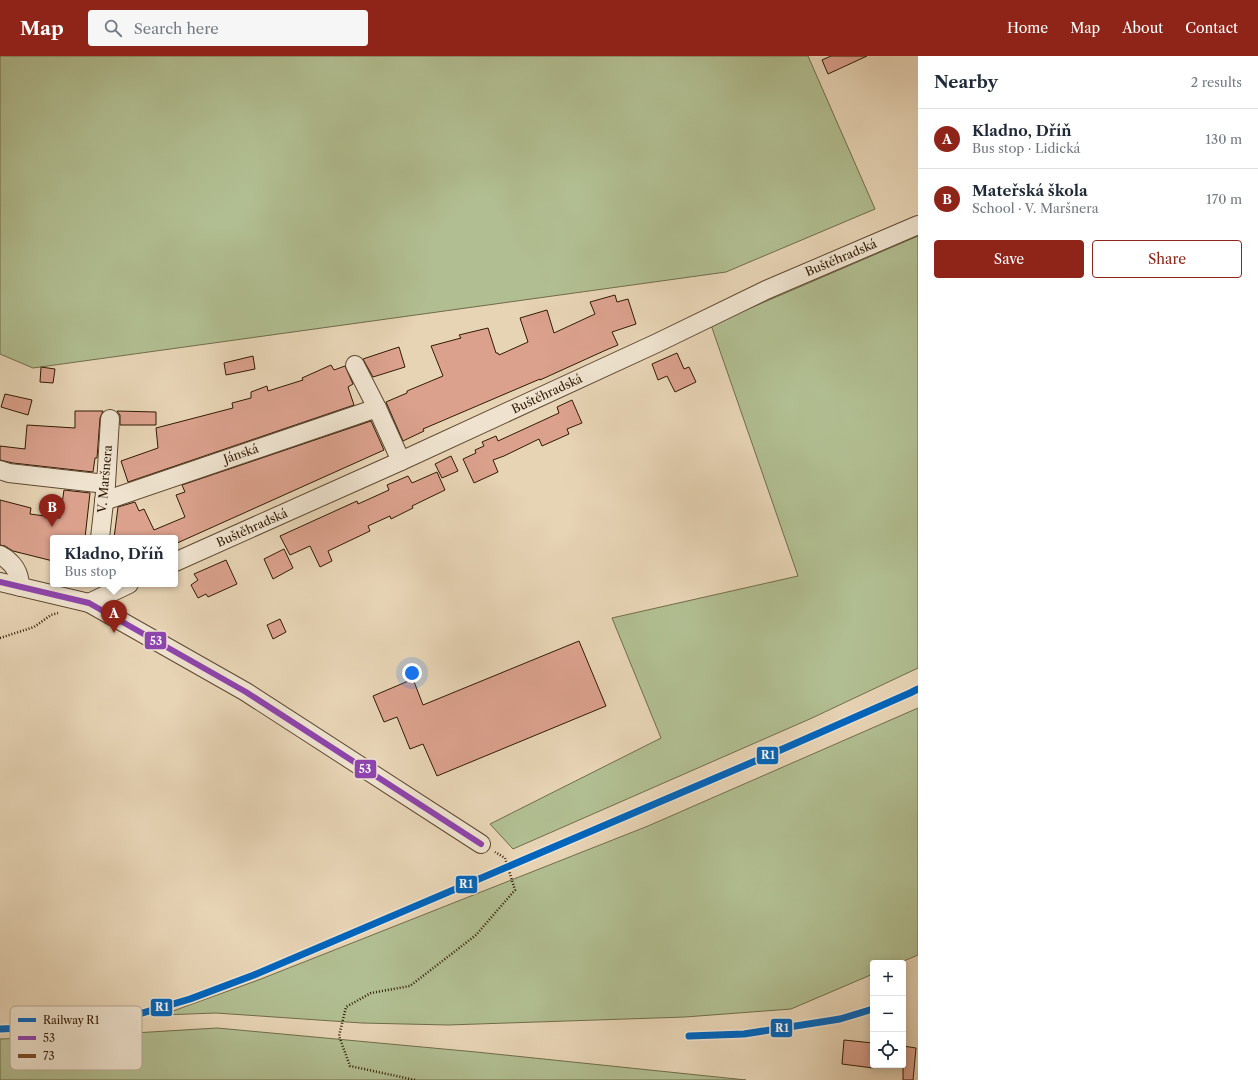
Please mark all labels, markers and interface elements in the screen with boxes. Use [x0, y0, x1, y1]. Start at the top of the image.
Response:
search box [88, 10, 368, 46]
text: Map [20, 17, 64, 40]
icon: search [102, 17, 124, 39]
text: Search here [134, 19, 219, 38]
text: Home [1007, 19, 1048, 37]
text: Map [1070, 19, 1100, 37]
text: About [1122, 19, 1163, 37]
text: Contact [1185, 19, 1238, 37]
text: Nearby [934, 72, 998, 92]
text: 2 results [1191, 74, 1242, 90]
text: Kladno, Dříň [972, 121, 1072, 140]
text: A [942, 131, 952, 147]
text: 130 m [1206, 131, 1242, 147]
text: Bus stop · Lidická [972, 140, 1080, 156]
text: Mateřská škola [972, 181, 1088, 200]
text: B [942, 191, 952, 207]
text: 170 m [1206, 191, 1242, 207]
text: School · V. Maršnera [972, 200, 1099, 216]
street label: Buštěhradská [803, 235, 879, 279]
button: Save [934, 240, 1084, 278]
button: Share [1092, 240, 1242, 278]
street label: Buštěhradská [509, 370, 585, 416]
street label: Jánská [219, 440, 261, 467]
street label: V. Maršnera [94, 444, 115, 515]
pin: B [39, 494, 65, 527]
street label: Buštěhradská [214, 505, 290, 550]
popup [50, 535, 178, 587]
text: Kladno, Dříň [64, 544, 164, 563]
text: Bus stop [64, 563, 117, 579]
pin: A [101, 600, 127, 633]
line badge: 53 [144, 631, 167, 650]
text: 53 [150, 634, 162, 648]
your location [402, 663, 422, 683]
line badge: R1 [756, 746, 779, 765]
text: R1 [761, 748, 775, 762]
line badge: 53 [354, 759, 377, 779]
text: 53 [359, 762, 371, 776]
line badge: R1 [455, 875, 478, 894]
text: R1 [459, 877, 473, 891]
map controls [870, 960, 906, 1068]
button: + [870, 960, 906, 996]
button: − [870, 996, 906, 1032]
line badge: R1 [150, 998, 173, 1017]
text: R1 [155, 1000, 169, 1014]
legend [10, 1006, 142, 1070]
text: Railway R1 [43, 1013, 100, 1027]
line badge: R1 [770, 1018, 793, 1038]
text: R1 [775, 1021, 789, 1035]
text: 53 [43, 1031, 55, 1045]
button: locate [870, 1032, 906, 1068]
text: 73 [43, 1049, 54, 1063]

